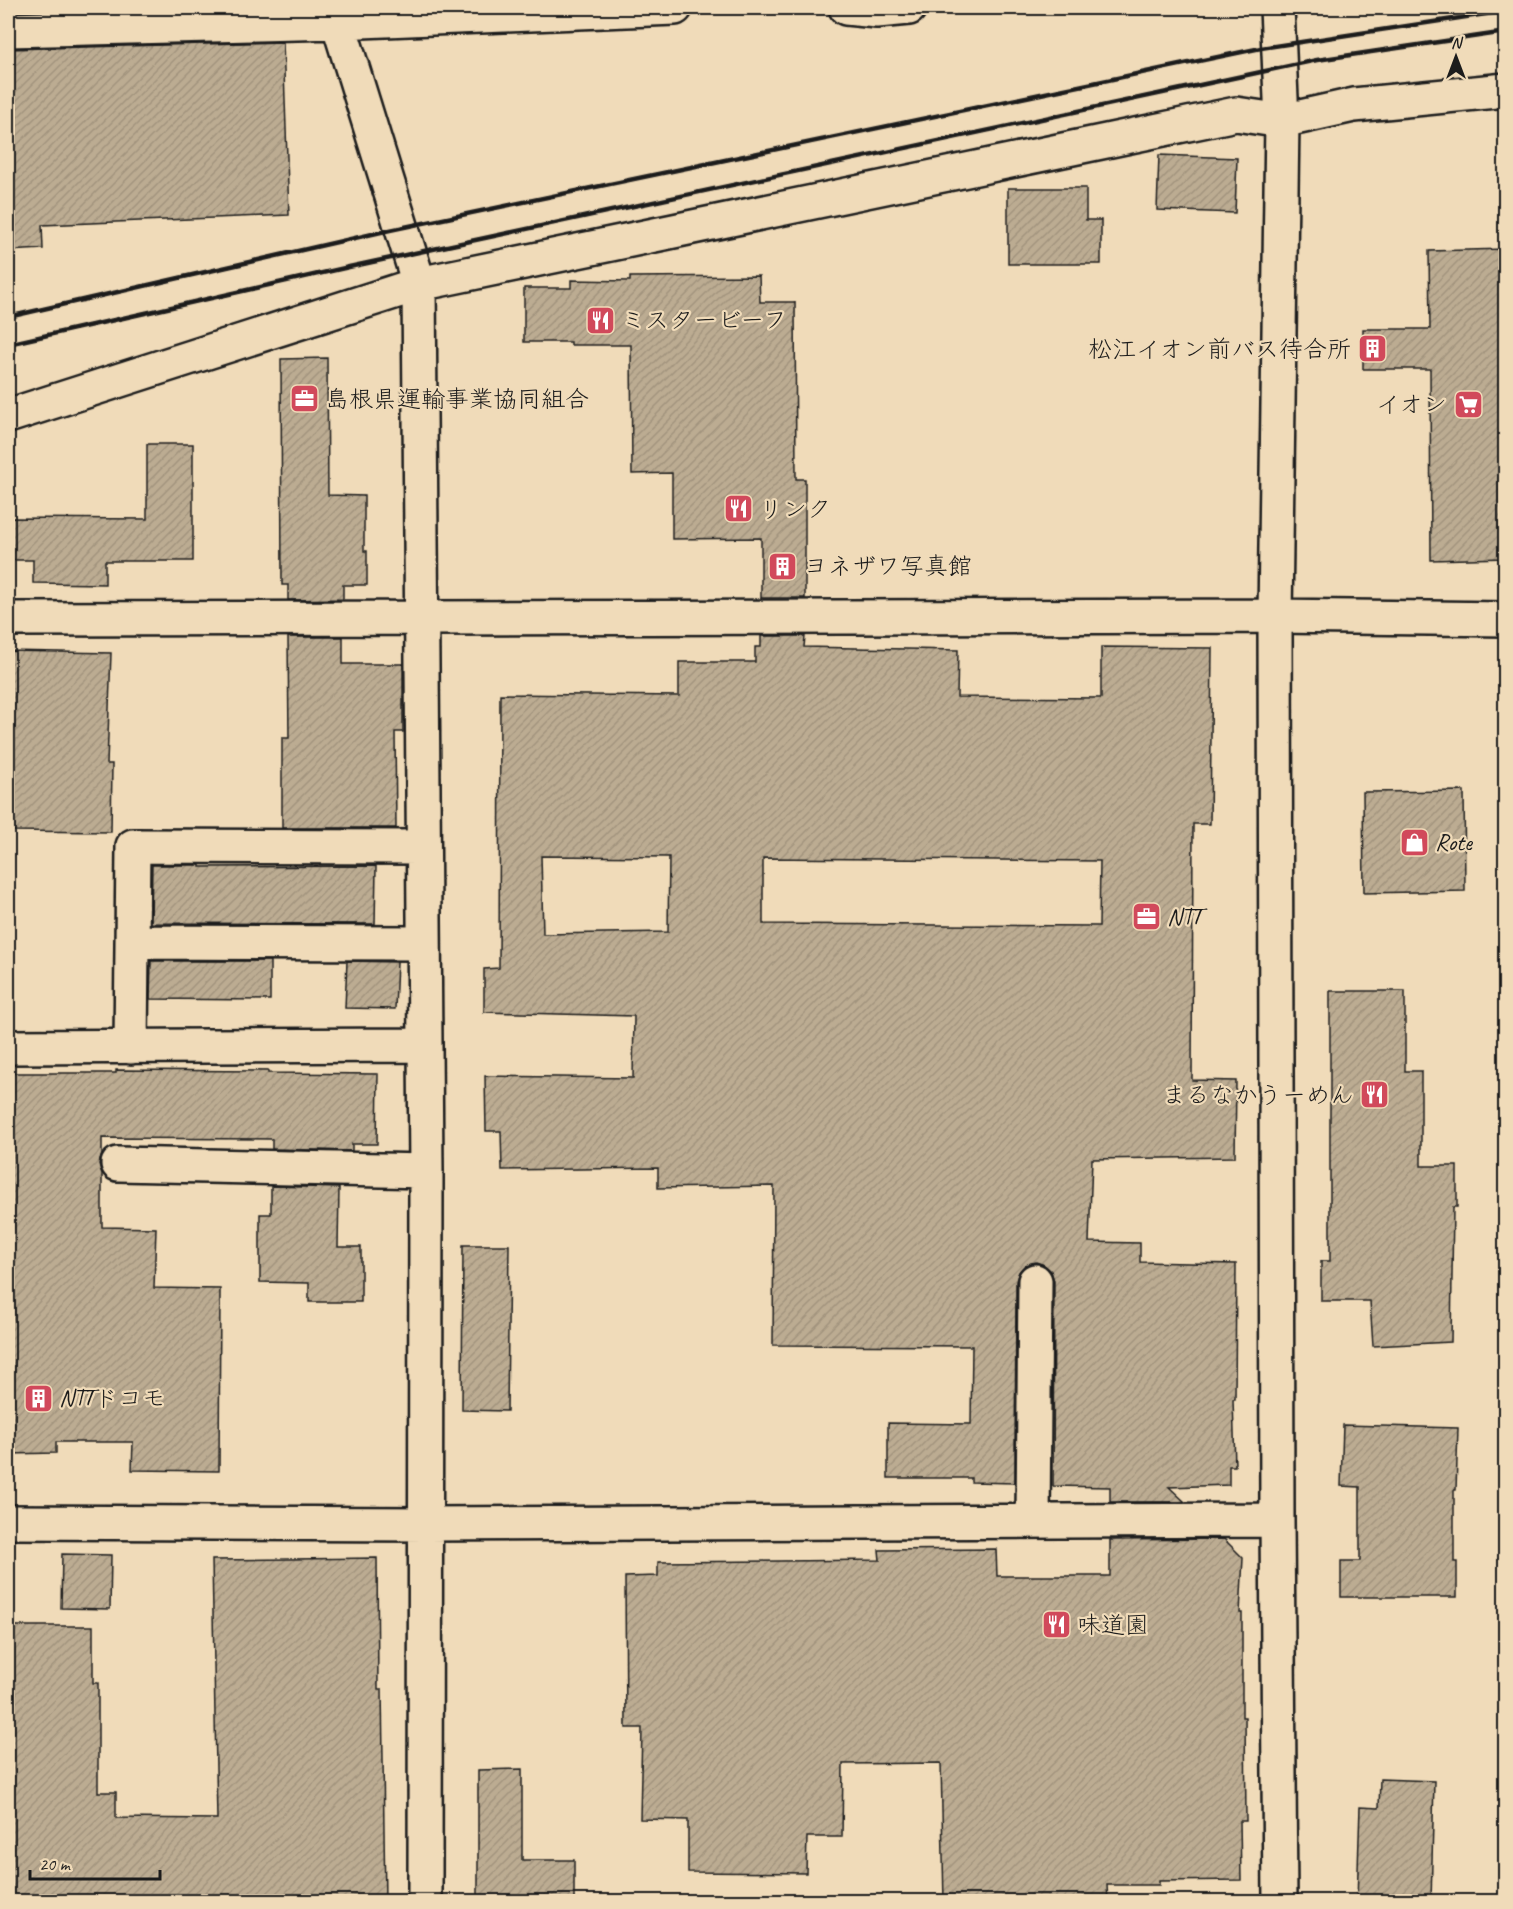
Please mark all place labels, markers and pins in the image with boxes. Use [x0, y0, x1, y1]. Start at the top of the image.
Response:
restaurant icon: ミスタービーフ [584, 304, 616, 336]
place label: ミスタービーフ [621, 305, 787, 335]
building icon: 松江イオン前バス待合所 [1356, 333, 1388, 365]
place label: 松江イオン前バス待合所 [1088, 334, 1351, 364]
office icon: 島根県運輸事業協同組合 [288, 383, 320, 415]
place label: 島根県運輸事業協同組合 [325, 384, 589, 414]
supermarket icon: イオン [1452, 388, 1484, 420]
place label: イオン [1376, 389, 1447, 419]
restaurant icon: リンク [722, 493, 754, 525]
place label: リンク [759, 494, 831, 524]
building icon: ヨネザワ写真館 [767, 550, 799, 582]
place label: ヨネザワ写真館 [804, 551, 972, 581]
shop icon: Rote [1398, 826, 1430, 858]
place label: Rote [1435, 827, 1474, 857]
office icon: NTT [1130, 901, 1162, 933]
place label: NTT [1167, 902, 1208, 932]
restaurant icon: まるなかうーめん [1359, 1079, 1391, 1111]
place label: まるなかうーめん [1162, 1080, 1354, 1110]
building icon: NTTドコモ [22, 1382, 54, 1414]
place label: NTTドコモ [59, 1383, 166, 1413]
restaurant icon: 味道園 [1040, 1609, 1072, 1641]
place label: 味道園 [1077, 1610, 1149, 1640]

